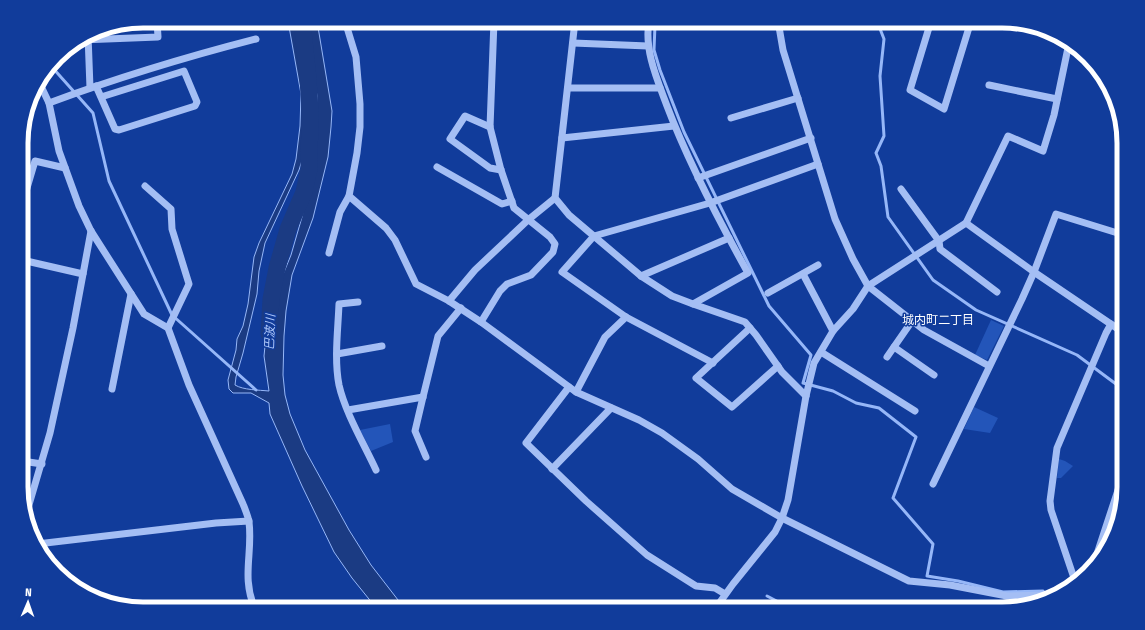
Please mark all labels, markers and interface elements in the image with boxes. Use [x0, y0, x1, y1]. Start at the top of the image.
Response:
water label: 巴波川 [262, 312, 278, 350]
district label: 城内町二丁目 [902, 313, 974, 327]
north arrow [8, 582, 48, 622]
text: N [25, 586, 32, 599]

